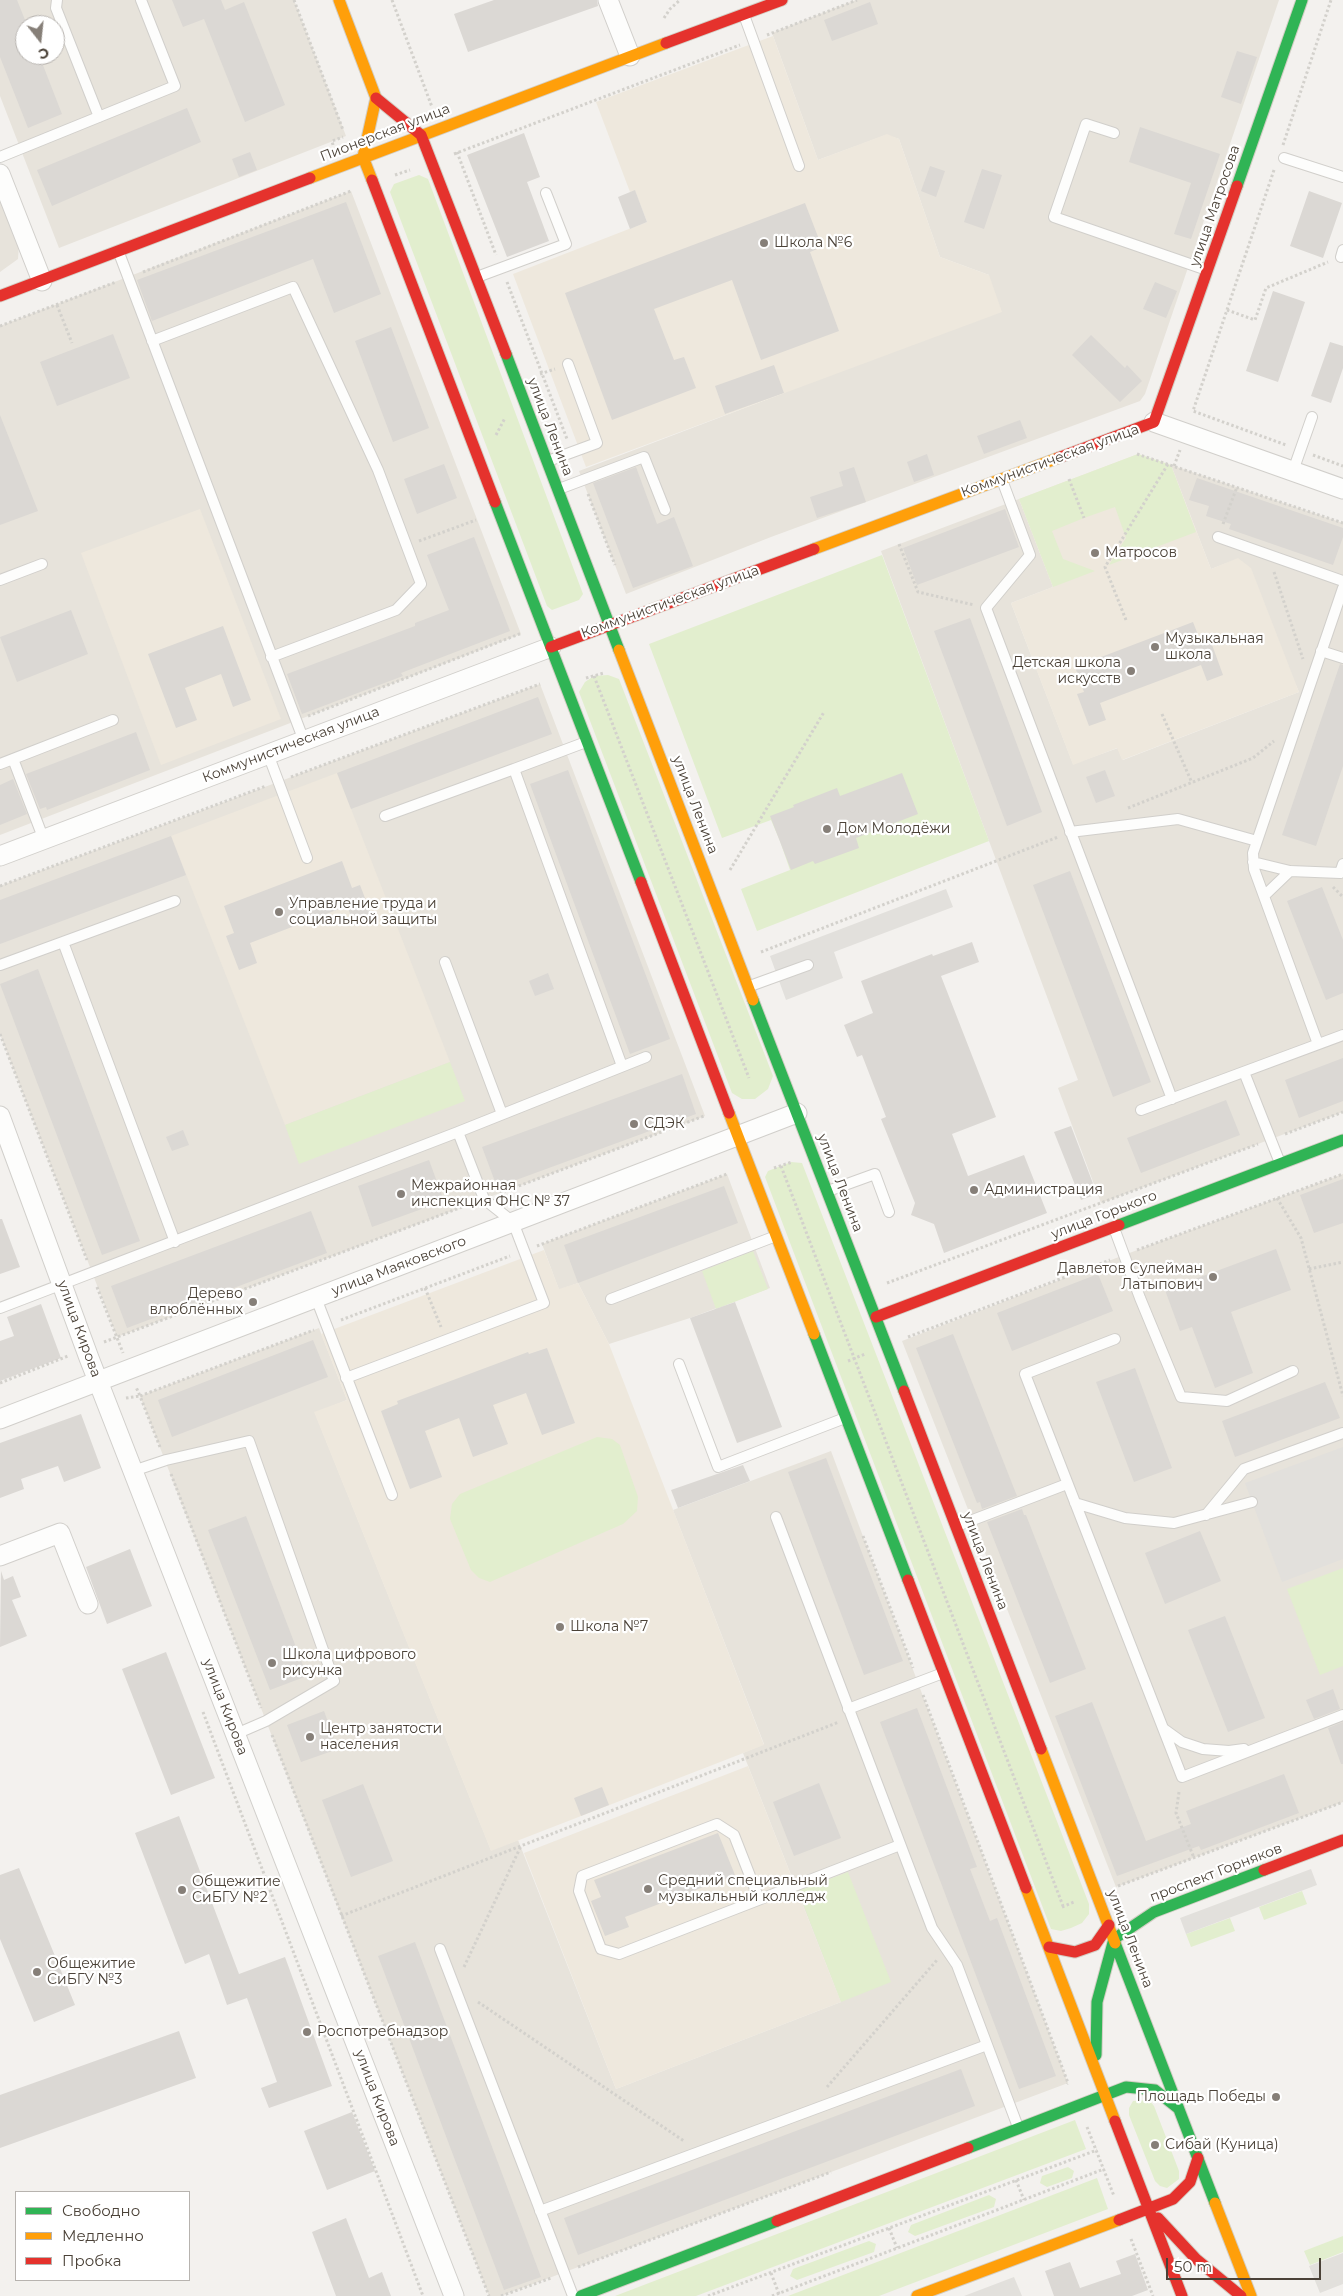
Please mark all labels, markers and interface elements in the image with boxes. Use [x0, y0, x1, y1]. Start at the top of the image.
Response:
north arrow [15, 15, 65, 65]
text: С [36, 43, 51, 64]
street label: Пионерская улица [318, 100, 452, 166]
street label: улица Матросова [1186, 143, 1244, 269]
place label: Школа №6 [774, 235, 852, 251]
marker: Школа №6 [758, 237, 770, 249]
street label: улица Ленина [524, 376, 576, 478]
street label: Коммунистическая улица [959, 421, 1141, 501]
place label: Матросов [1105, 545, 1177, 561]
marker: Матросов [1089, 547, 1101, 559]
street label: Коммунистическая улица [579, 562, 761, 642]
place label: Музыкальная школа [1165, 631, 1264, 664]
marker: Музыкальная школа [1149, 641, 1161, 653]
place label: Детская школа искусств [1013, 655, 1121, 688]
marker: Детская школа искусств [1125, 665, 1137, 677]
street label: Коммунистическая улица [200, 703, 382, 787]
street label: улица Ленина [669, 754, 721, 856]
place label: Дом Молодёжи [837, 821, 950, 837]
marker: Дом Молодёжи [821, 823, 833, 835]
place label: Управление труда и социальной защиты [289, 896, 437, 929]
marker: Управление труда и социальной защиты [273, 906, 285, 918]
place label: СДЭК [644, 1116, 685, 1132]
marker: СДЭК [628, 1118, 640, 1130]
street label: улица Ленина [814, 1132, 866, 1234]
place label: Межрайонная инспекция ФНС № 37 [411, 1178, 570, 1210]
place label: Администрация [984, 1182, 1103, 1198]
marker: Администрация [968, 1184, 980, 1196]
street label: улица Горького [1049, 1187, 1159, 1243]
marker: Межрайонная инспекция ФНС № 37 [395, 1188, 407, 1200]
street label: улица Маяковского [329, 1233, 469, 1299]
place label: Давлетов Сулейман Латыпович [1057, 1261, 1203, 1294]
marker: Давлетов Сулейман Латыпович [1207, 1271, 1219, 1283]
street label: улица Кирова [54, 1278, 104, 1380]
place label: Дерево влюблённых [150, 1286, 243, 1318]
marker: Дерево влюблённых [247, 1296, 259, 1308]
street label: улица Ленина [959, 1510, 1011, 1612]
place label: Школа №7 [570, 1619, 648, 1635]
marker: Школа №7 [554, 1621, 566, 1633]
place label: Школа цифрового рисунка [282, 1647, 416, 1680]
street label: улица Кирова [199, 1656, 251, 1758]
marker: Школа цифрового рисунка [266, 1657, 278, 1669]
place label: Центр занятости населения [320, 1721, 442, 1754]
marker: Центр занятости населения [304, 1731, 316, 1743]
street label: проспект Горняков [1148, 1840, 1284, 1906]
place label: Средний специальный музыкальный колледж [658, 1873, 828, 1905]
place label: Общежитие СиБГУ №2 [192, 1874, 281, 1906]
marker: Средний специальный музыкальный колледж [642, 1883, 654, 1895]
marker: Общежитие СиБГУ №2 [176, 1884, 188, 1896]
street label: улица Ленина [1104, 1888, 1156, 1990]
place label: Общежитие СиБГУ №3 [47, 1956, 136, 1988]
marker: Общежитие СиБГУ №3 [31, 1966, 43, 1978]
place label: Роспотребнадзор [317, 2024, 448, 2040]
marker: Роспотребнадзор [301, 2026, 313, 2038]
street label: улица Кирова [351, 2047, 403, 2149]
place label: Площадь Победы [1137, 2089, 1266, 2105]
marker: Площадь Победы [1270, 2091, 1282, 2103]
place label: Сибай (Куница) [1165, 2137, 1279, 2153]
marker: Сибай (Куница) [1149, 2139, 1161, 2151]
legend [15, 2191, 190, 2281]
text: Свободно [62, 2201, 140, 2220]
text: Медленно [62, 2226, 144, 2245]
scale bar [1168, 2248, 1323, 2280]
text: Пробка [62, 2251, 121, 2270]
text: 50 m [1174, 2257, 1212, 2276]

